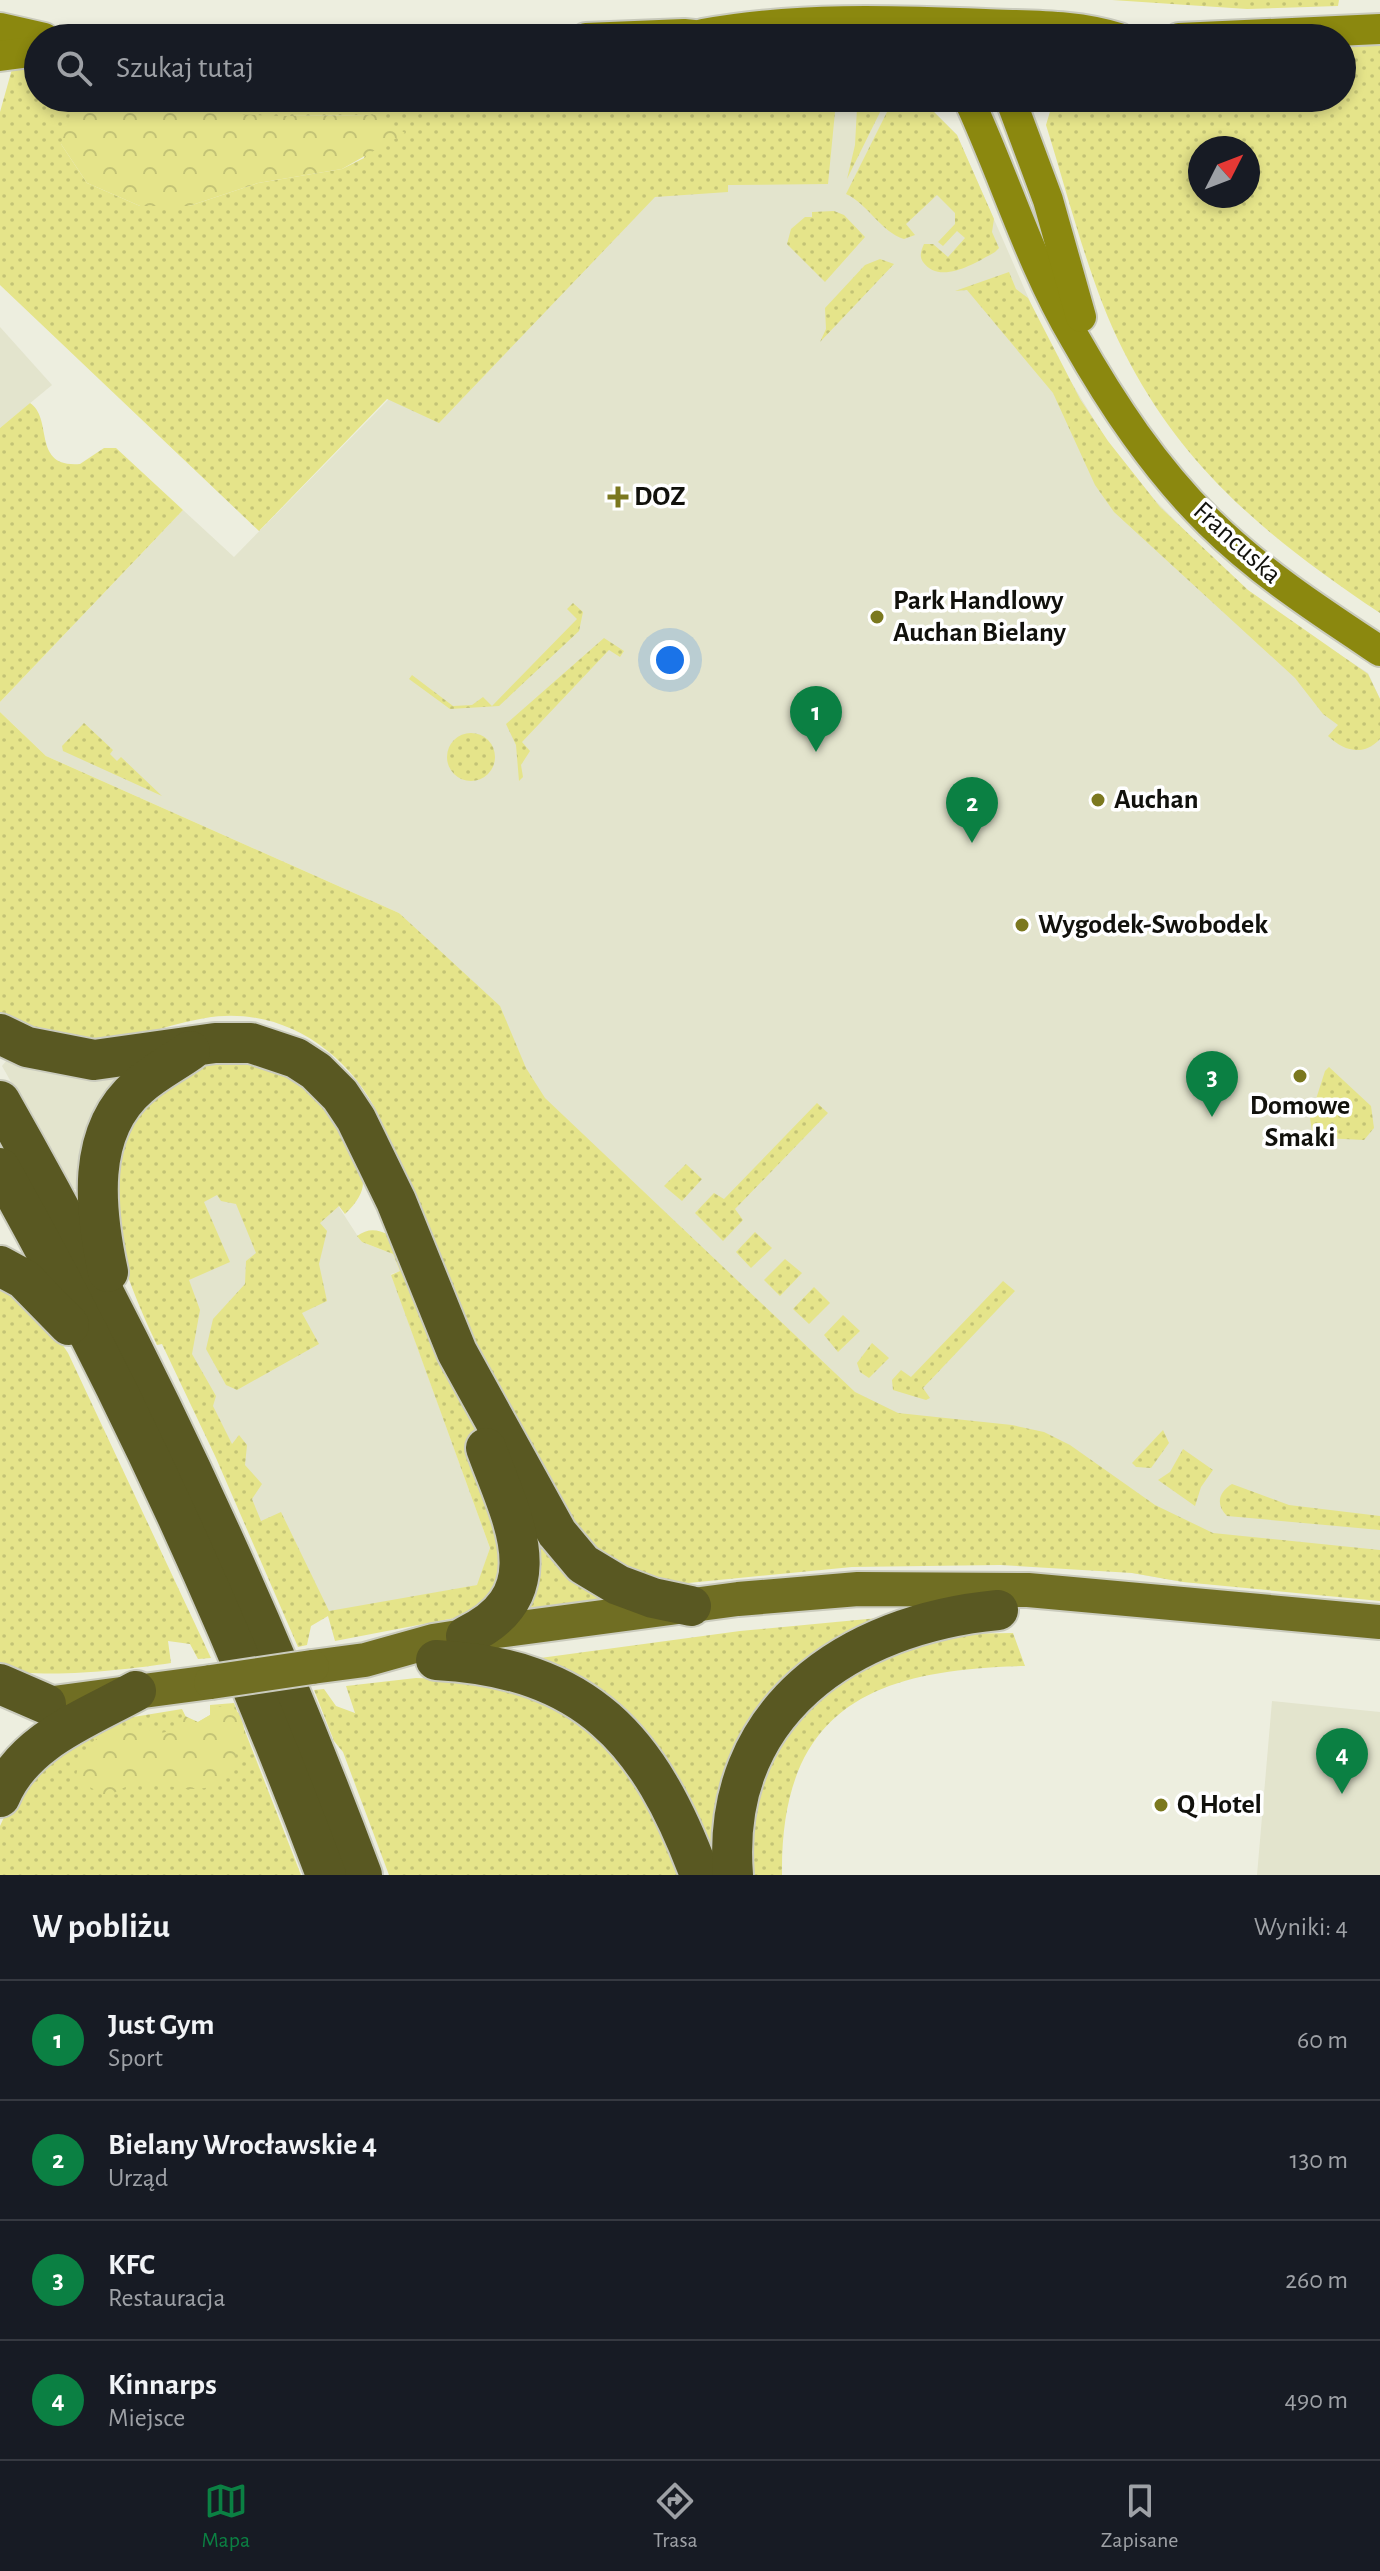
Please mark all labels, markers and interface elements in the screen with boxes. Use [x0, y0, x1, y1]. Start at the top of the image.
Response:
search box [24, 24, 1356, 112]
icon: search [52, 46, 96, 90]
text: Szukaj tutaj [116, 53, 254, 83]
north arrow [1188, 136, 1260, 208]
place label: DOZ [634, 483, 686, 511]
marker: DOZ [609, 488, 627, 506]
street label: Francuska [1188, 497, 1286, 589]
place label: Park Handlowy Auchan Bielany [893, 587, 1066, 647]
marker: Park Handlowy Auchan Bielany [868, 608, 886, 626]
your location [650, 640, 690, 680]
pin: 1 [790, 686, 842, 752]
pin: 2 [946, 777, 998, 843]
place label: Auchan [1114, 786, 1199, 814]
marker: Auchan [1089, 791, 1107, 809]
place label: Wygodek-Swobodek [1038, 911, 1268, 939]
marker: Wygodek-Swobodek [1013, 916, 1031, 934]
pin: 3 [1186, 1051, 1238, 1117]
marker: Domowe Smaki [1291, 1067, 1309, 1085]
place label: Domowe Smaki [1250, 1092, 1350, 1152]
pin: 4 [1316, 1728, 1368, 1794]
place label: Q Hotel [1177, 1791, 1262, 1819]
marker: Q Hotel [1152, 1796, 1170, 1814]
text: W pobliżu [32, 1910, 170, 1944]
text: Wyniki: 4 [1254, 1914, 1348, 1940]
text: Just Gym [108, 2010, 215, 2040]
text: 1 [53, 2027, 63, 2053]
text: 60 m [1297, 2027, 1348, 2053]
text: Sport [108, 2045, 163, 2071]
text: Bielany Wrocławskie 4 [108, 2130, 377, 2160]
text: 2 [52, 2147, 64, 2173]
text: 130 m [1290, 2147, 1348, 2173]
text: Urząd [108, 2165, 168, 2191]
text: KFC [108, 2250, 155, 2280]
text: 3 [52, 2267, 64, 2293]
text: 260 m [1285, 2267, 1348, 2293]
text: Restauracja [108, 2285, 225, 2311]
text: Kinnarps [108, 2370, 217, 2400]
text: 4 [51, 2387, 65, 2413]
text: 490 m [1284, 2387, 1348, 2413]
text: Miejsce [108, 2405, 185, 2431]
tab: Mapa [201, 2479, 250, 2553]
tab: Trasa [653, 2479, 698, 2553]
tab: Zapisane [1101, 2479, 1179, 2553]

